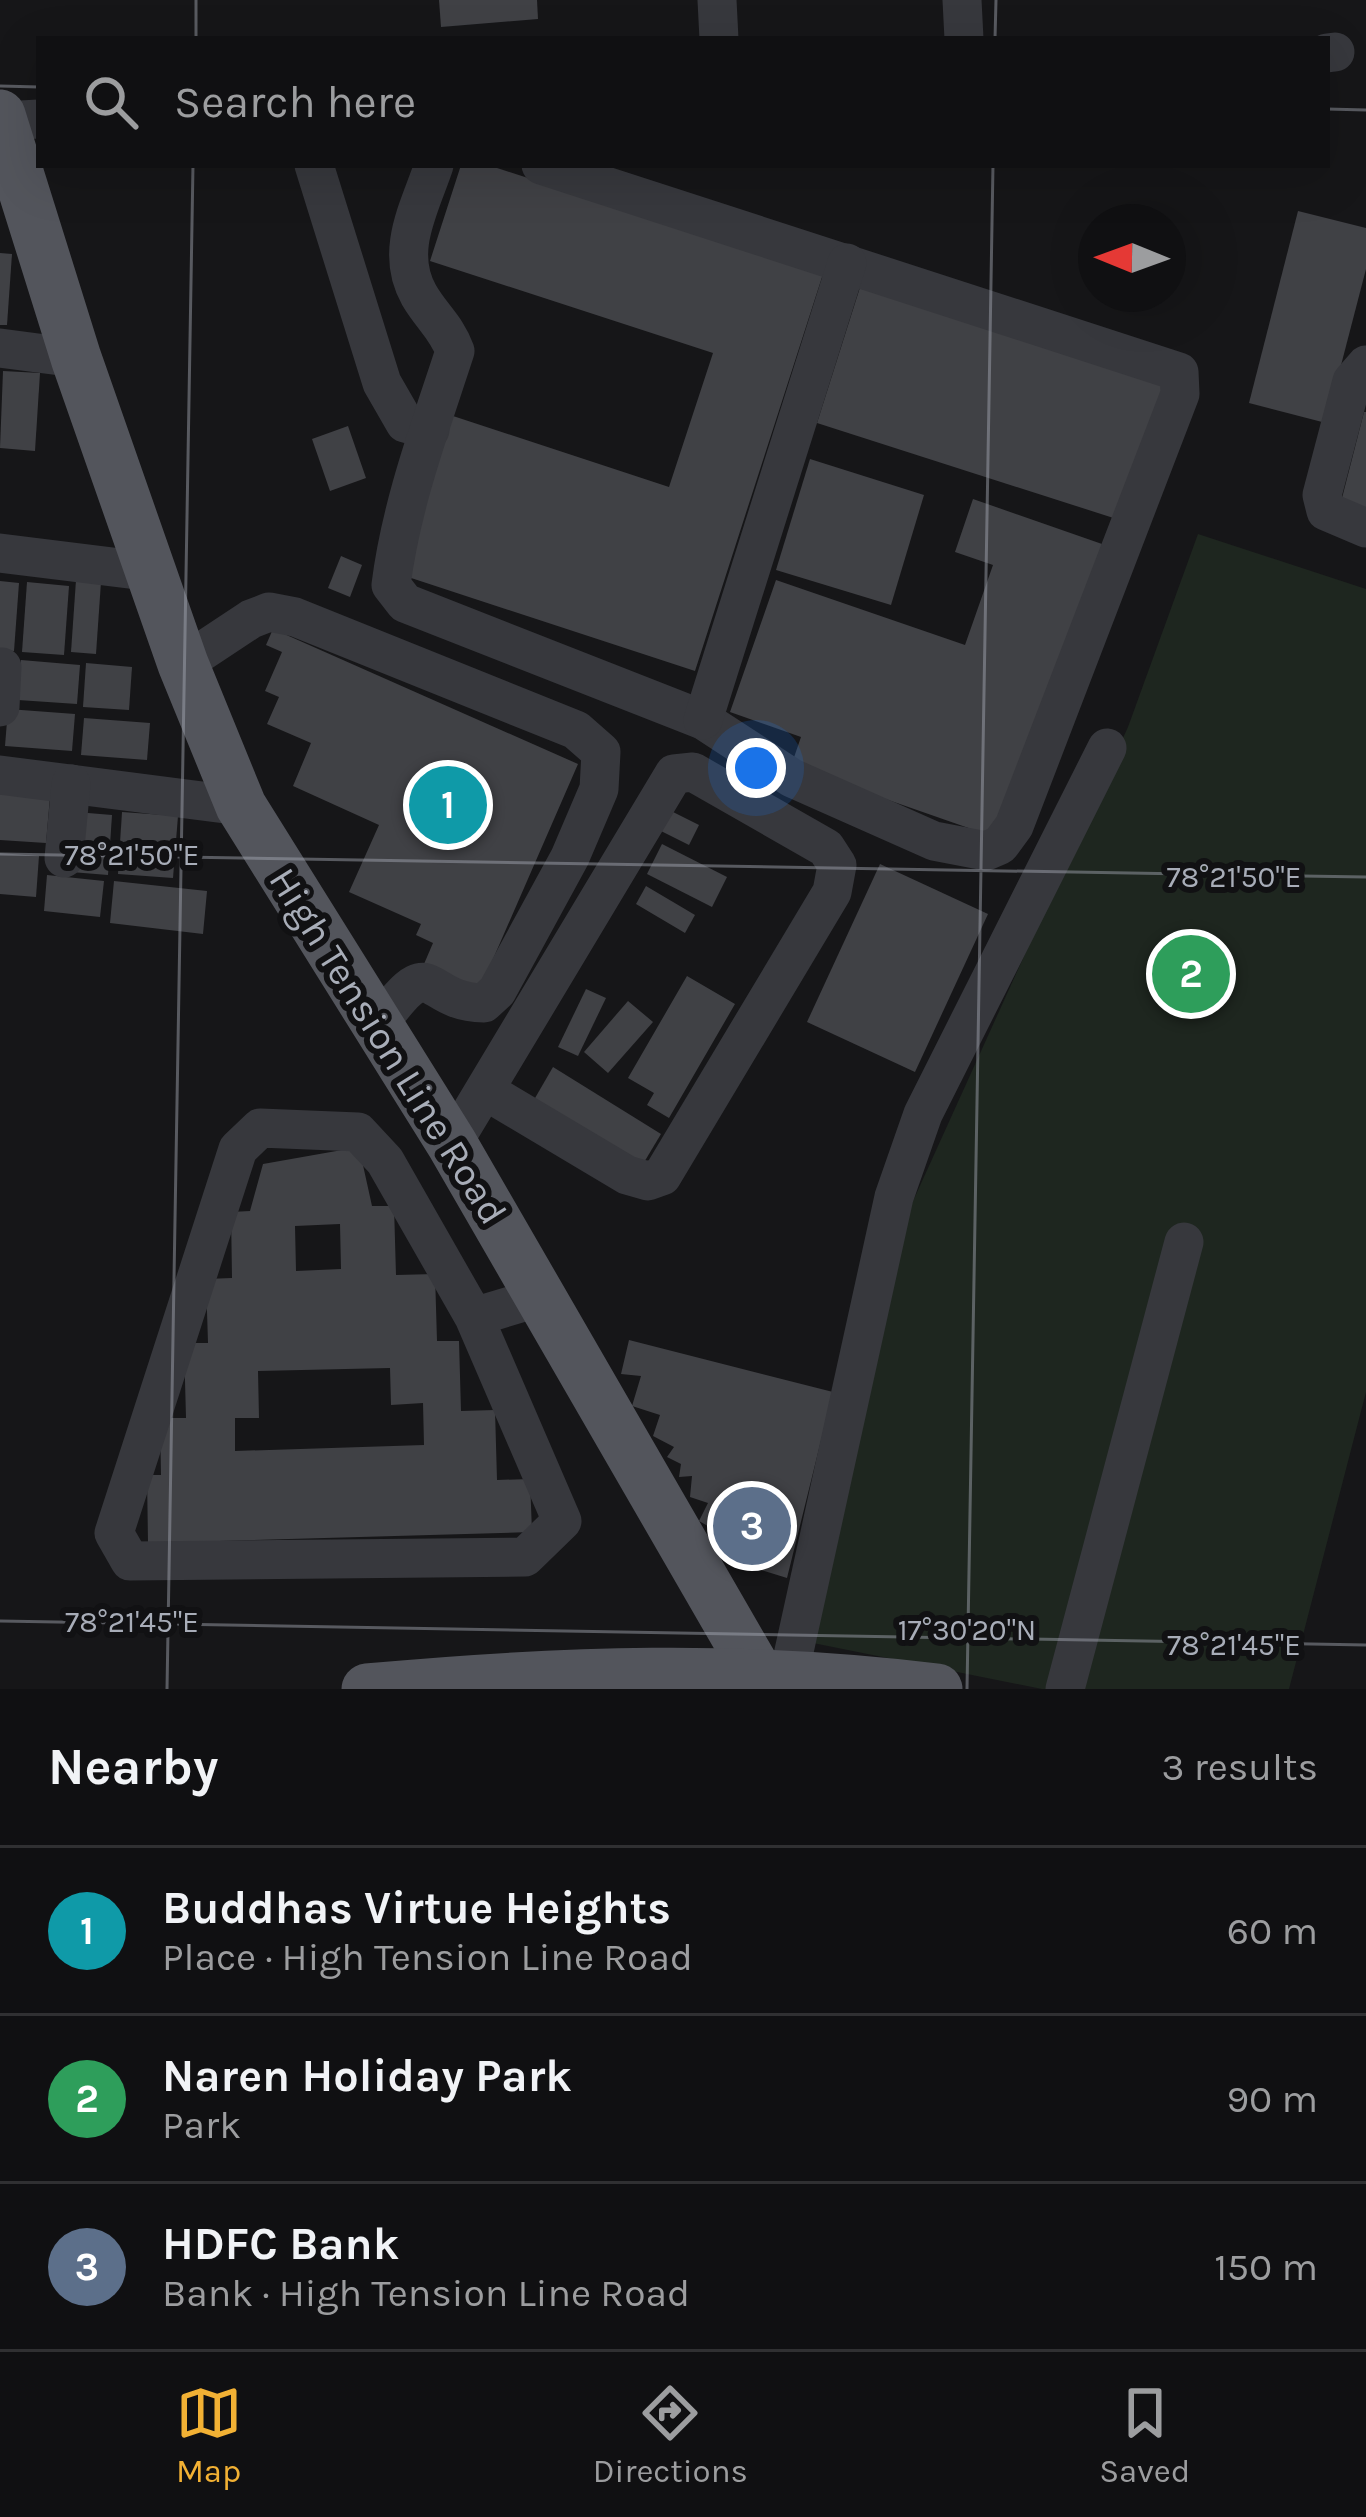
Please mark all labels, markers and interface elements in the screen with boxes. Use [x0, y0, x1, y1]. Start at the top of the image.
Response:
search box [36, 36, 1330, 168]
icon: search [78, 69, 144, 135]
text: Search here [174, 76, 416, 128]
north arrow [1078, 204, 1186, 312]
your location [726, 738, 786, 798]
pin: 1 [409, 760, 487, 850]
text: 78°21'50"E [65, 837, 199, 873]
street label: High Tension Line Road [260, 859, 516, 1233]
text: 78°21'50"E [1167, 859, 1301, 895]
pin: 2 [1152, 929, 1230, 1019]
pin: 3 [713, 1481, 791, 1571]
text: 78°21'45"E [65, 1604, 199, 1640]
text: 17°30'20"N [898, 1612, 1036, 1648]
text: 78°21'45"E [1167, 1627, 1301, 1663]
text: Nearby [48, 1737, 218, 1797]
text: 3 results [1161, 1744, 1318, 1790]
text: Buddhas Virtue Heights [162, 1882, 671, 1934]
text: 1 [80, 1908, 94, 1954]
text: 60 m [1227, 1908, 1318, 1954]
text: Place · High Tension Line Road [162, 1934, 693, 1980]
text: Naren Holiday Park [162, 2050, 572, 2102]
text: 2 [75, 2076, 99, 2122]
text: 90 m [1226, 2076, 1318, 2122]
text: Park [162, 2102, 241, 2148]
text: HDFC Bank [162, 2218, 399, 2270]
text: 3 [75, 2244, 99, 2290]
text: 150 m [1214, 2244, 1318, 2290]
text: Bank · High Tension Line Road [162, 2270, 690, 2316]
tab: Map [176, 2380, 242, 2490]
tab: Directions [593, 2380, 748, 2490]
tab: Saved [1099, 2380, 1190, 2490]

